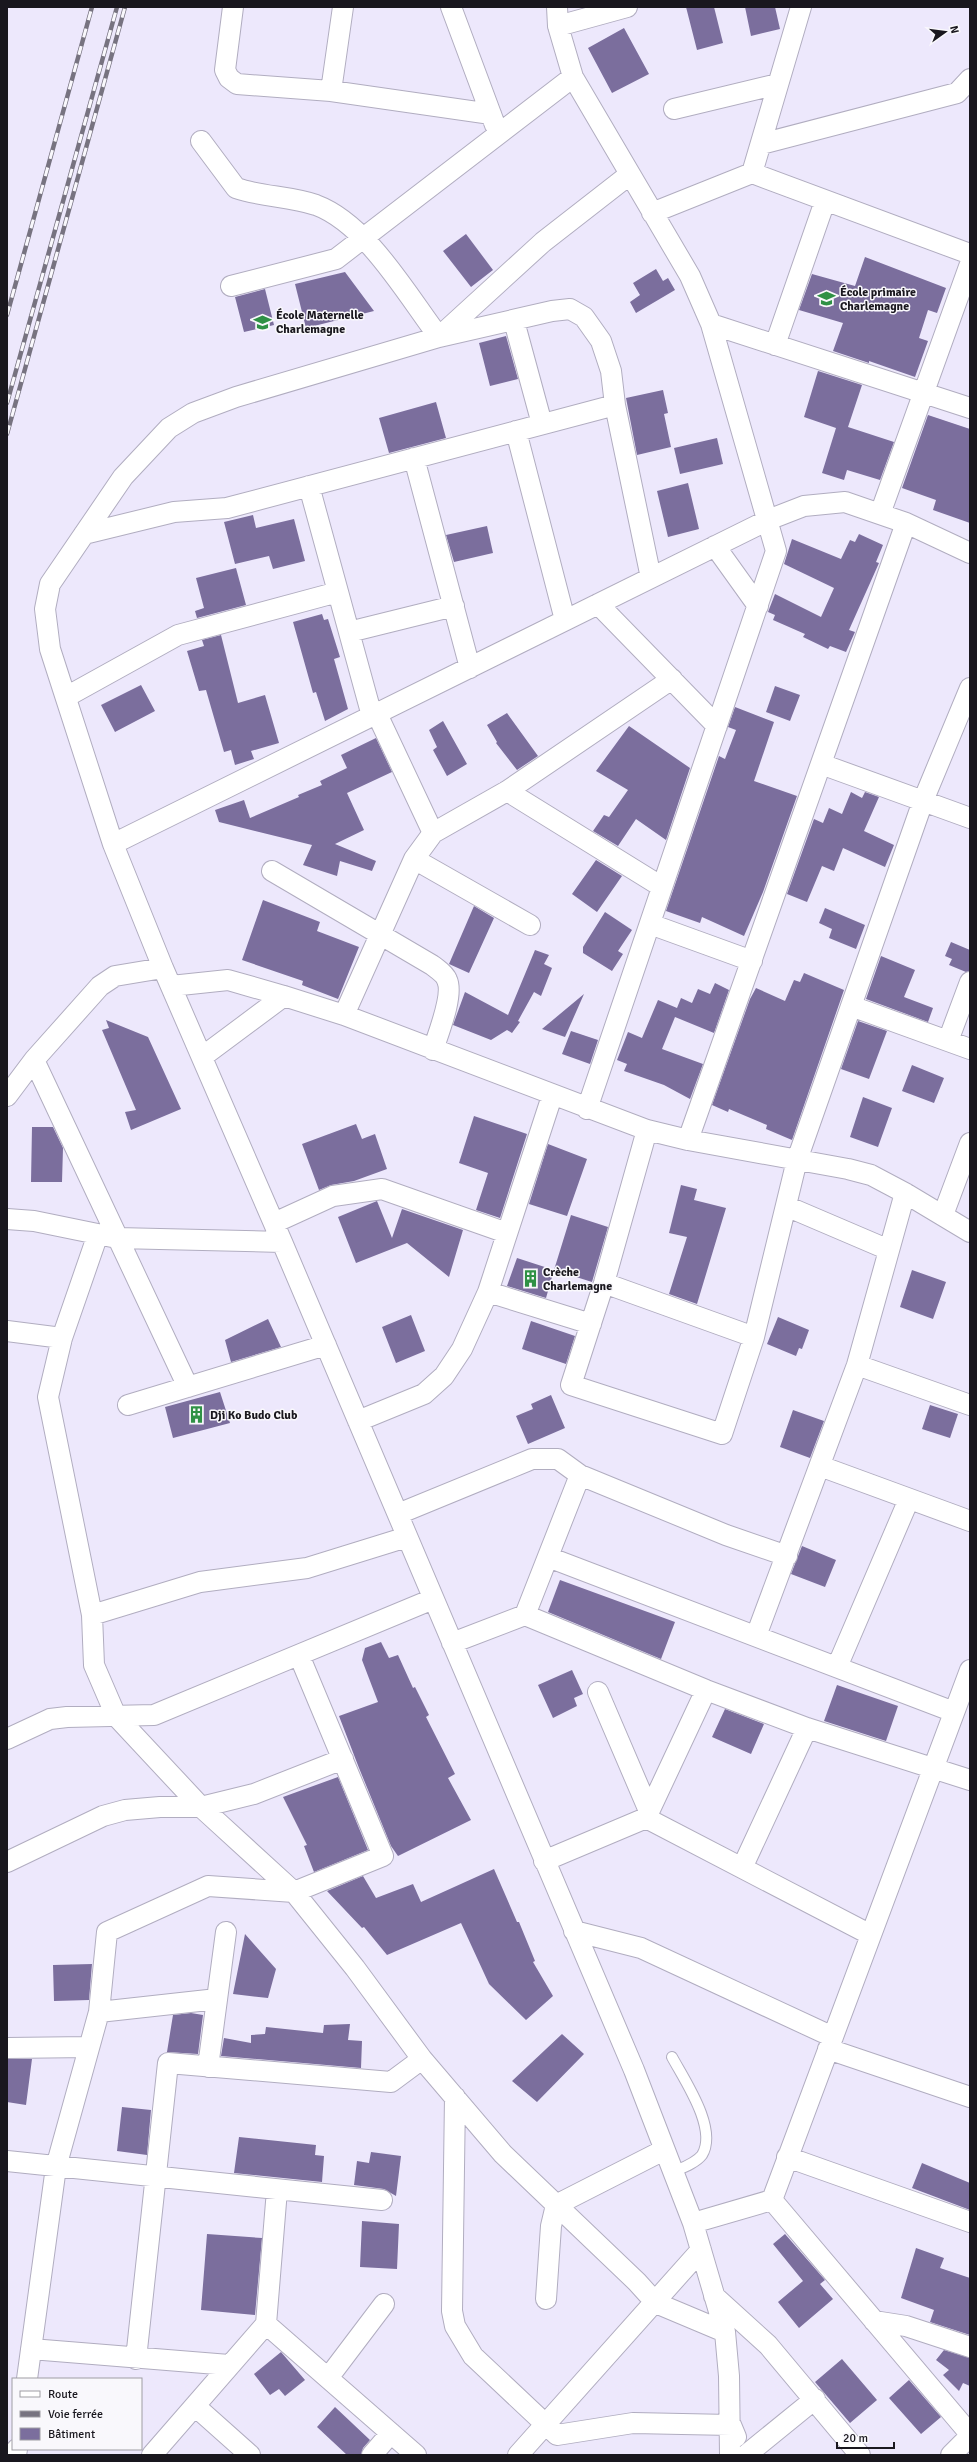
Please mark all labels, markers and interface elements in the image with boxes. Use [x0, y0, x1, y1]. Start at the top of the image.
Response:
north arrow [925, 12, 965, 52]
text: N [947, 24, 961, 35]
place label: École primaire Charlemagne [840, 285, 916, 314]
school or university icon: École primaire Charlemagne [817, 289, 837, 309]
place label: École Maternelle Charlemagne [276, 308, 364, 337]
school or university icon: École Maternelle Charlemagne [253, 312, 273, 332]
place label: Crèche Charlemagne [543, 1265, 612, 1294]
building icon: Crèche Charlemagne [520, 1269, 540, 1289]
building icon: Dji Ko Budo Club [187, 1405, 207, 1425]
place label: Dji Ko Budo Club [210, 1408, 298, 1423]
legend [12, 2378, 142, 2450]
text: Route [48, 2387, 78, 2402]
text: Voie ferrée [48, 2407, 103, 2422]
scale bar [837, 2424, 894, 2450]
text: Bâtiment [48, 2427, 95, 2442]
text: 20 m [843, 2431, 868, 2446]

